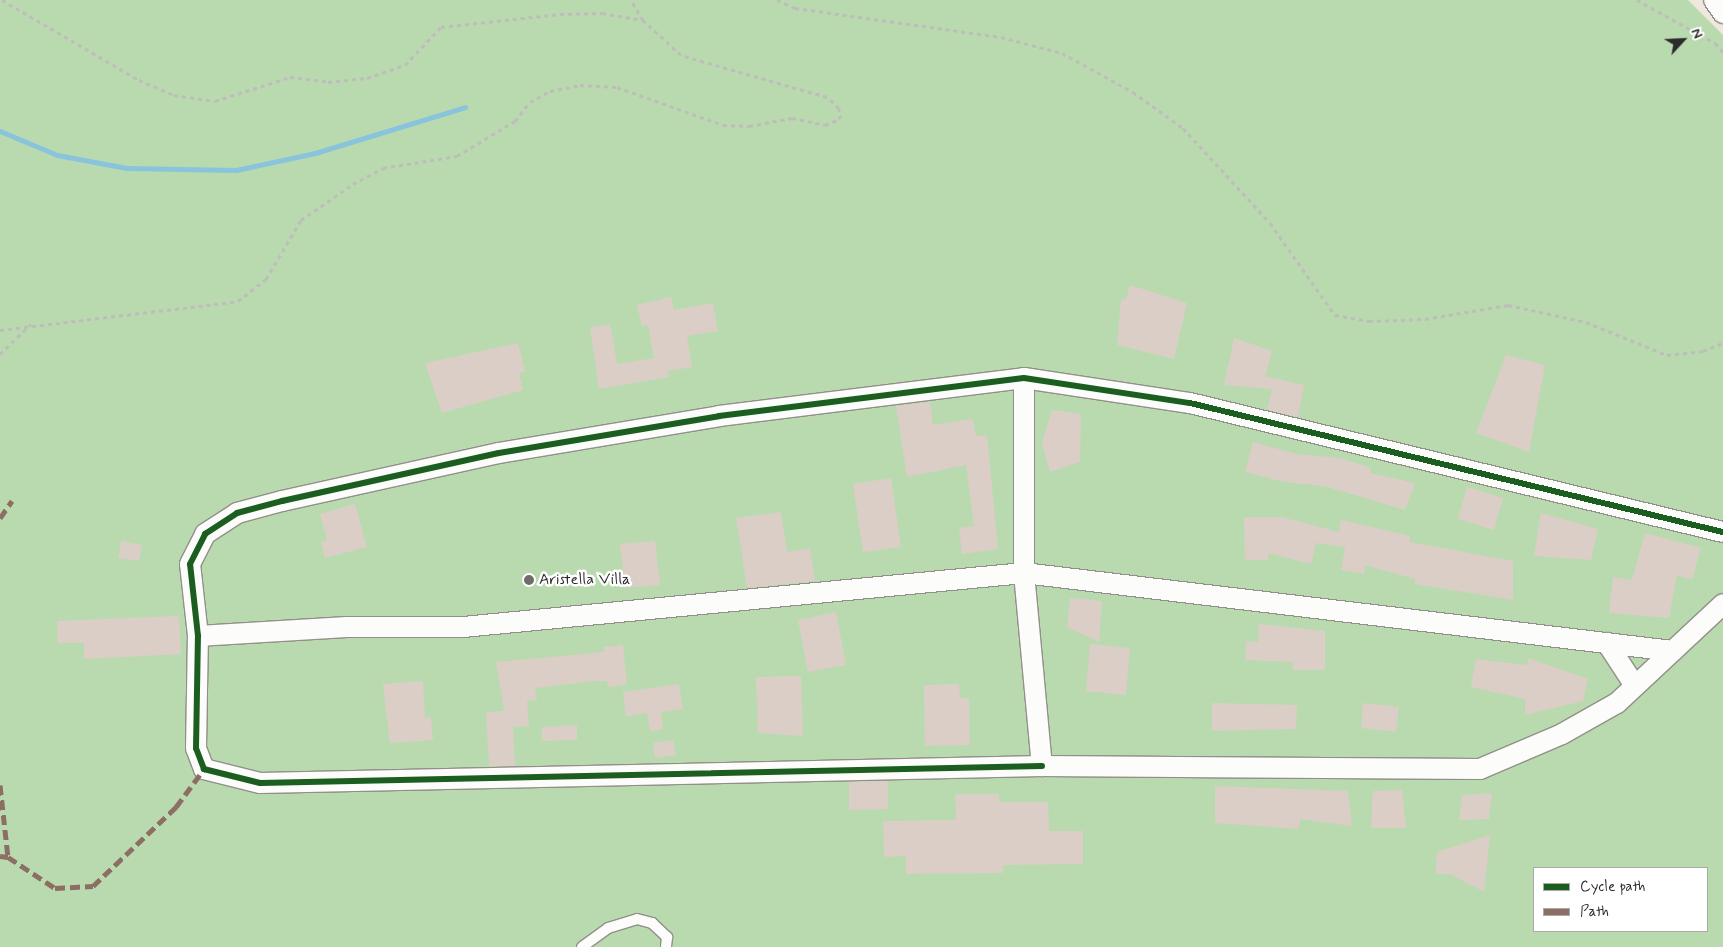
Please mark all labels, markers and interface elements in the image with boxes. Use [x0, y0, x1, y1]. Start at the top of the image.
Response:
north arrow [1658, 15, 1708, 65]
text: N [1686, 26, 1707, 42]
place label: Aristella Villa [539, 570, 627, 590]
marker: Aristella Villa [523, 574, 535, 586]
legend [1533, 867, 1708, 932]
text: Cycle path [1580, 877, 1645, 897]
text: Path [1580, 902, 1609, 922]

